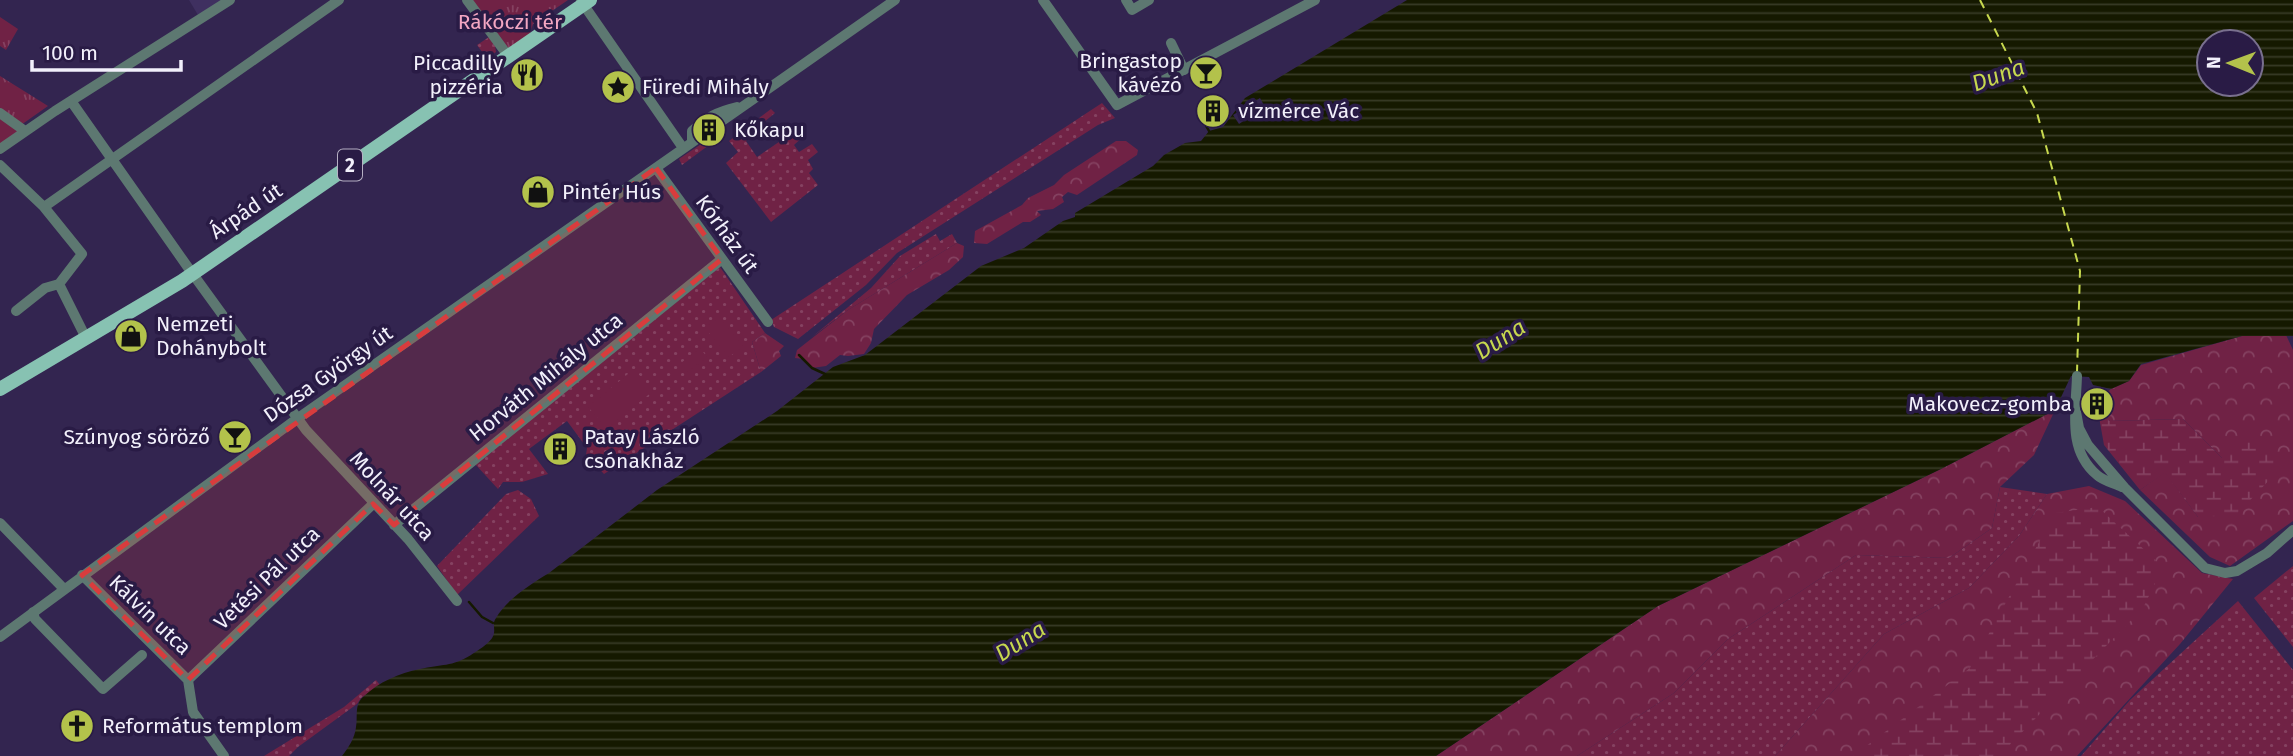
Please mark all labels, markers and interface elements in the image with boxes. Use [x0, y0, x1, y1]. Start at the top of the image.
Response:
park label: Rákóczi tér [458, 9, 562, 35]
scale bar [32, 28, 180, 72]
north arrow [2195, 28, 2265, 98]
text: 100 m [42, 40, 98, 66]
place label: Bringastop kávézó [1079, 48, 1182, 98]
place label: Piccadilly pizzéria [413, 50, 504, 100]
water label: Duna [1968, 53, 2028, 97]
bar icon: Bringastop kávézó [1187, 54, 1225, 92]
restaurant icon: Piccadilly pizzéria [508, 56, 546, 94]
text: N [2202, 56, 2225, 69]
place icon: Füredi Mihály [599, 68, 637, 106]
place label: Füredi Mihály [642, 74, 769, 100]
building icon: vízmérce Vác [1194, 92, 1232, 130]
place label: vízmérce Vác [1238, 98, 1359, 124]
building icon: Kőkapu [690, 111, 728, 149]
place label: Kőkapu [734, 117, 805, 143]
road number: 2 [338, 150, 362, 181]
shop icon: Pintér Hús [519, 173, 557, 211]
street label: Árpád út [205, 177, 287, 245]
place label: Pintér Hús [562, 179, 661, 205]
street label: Kórház út [690, 190, 764, 279]
street label: Horváth Mihály utca [464, 307, 628, 447]
place label: Nemzeti Dohánybolt [156, 311, 267, 361]
water label: Duna [1470, 313, 1530, 365]
shop icon: Nemzeti Dohánybolt [112, 317, 150, 355]
street label: Dózsa György út [259, 320, 398, 428]
building icon: Makovecz-gomba [2078, 385, 2116, 423]
place label: Makovecz-gomba [1908, 391, 2072, 417]
bar icon: Szúnyog söröző [216, 418, 254, 456]
place label: Szúnyog söröző [63, 424, 210, 450]
place label: Patay László csónakház [584, 424, 700, 474]
building icon: Patay László csónakház [541, 430, 579, 468]
street label: Molnár utca [344, 446, 440, 546]
street label: Vetési Pál utca [209, 521, 325, 635]
street label: Kálvin utca [103, 569, 197, 661]
water label: Duna [990, 615, 1050, 667]
church icon: Református templom [58, 707, 96, 745]
place label: Református templom [102, 713, 303, 739]

